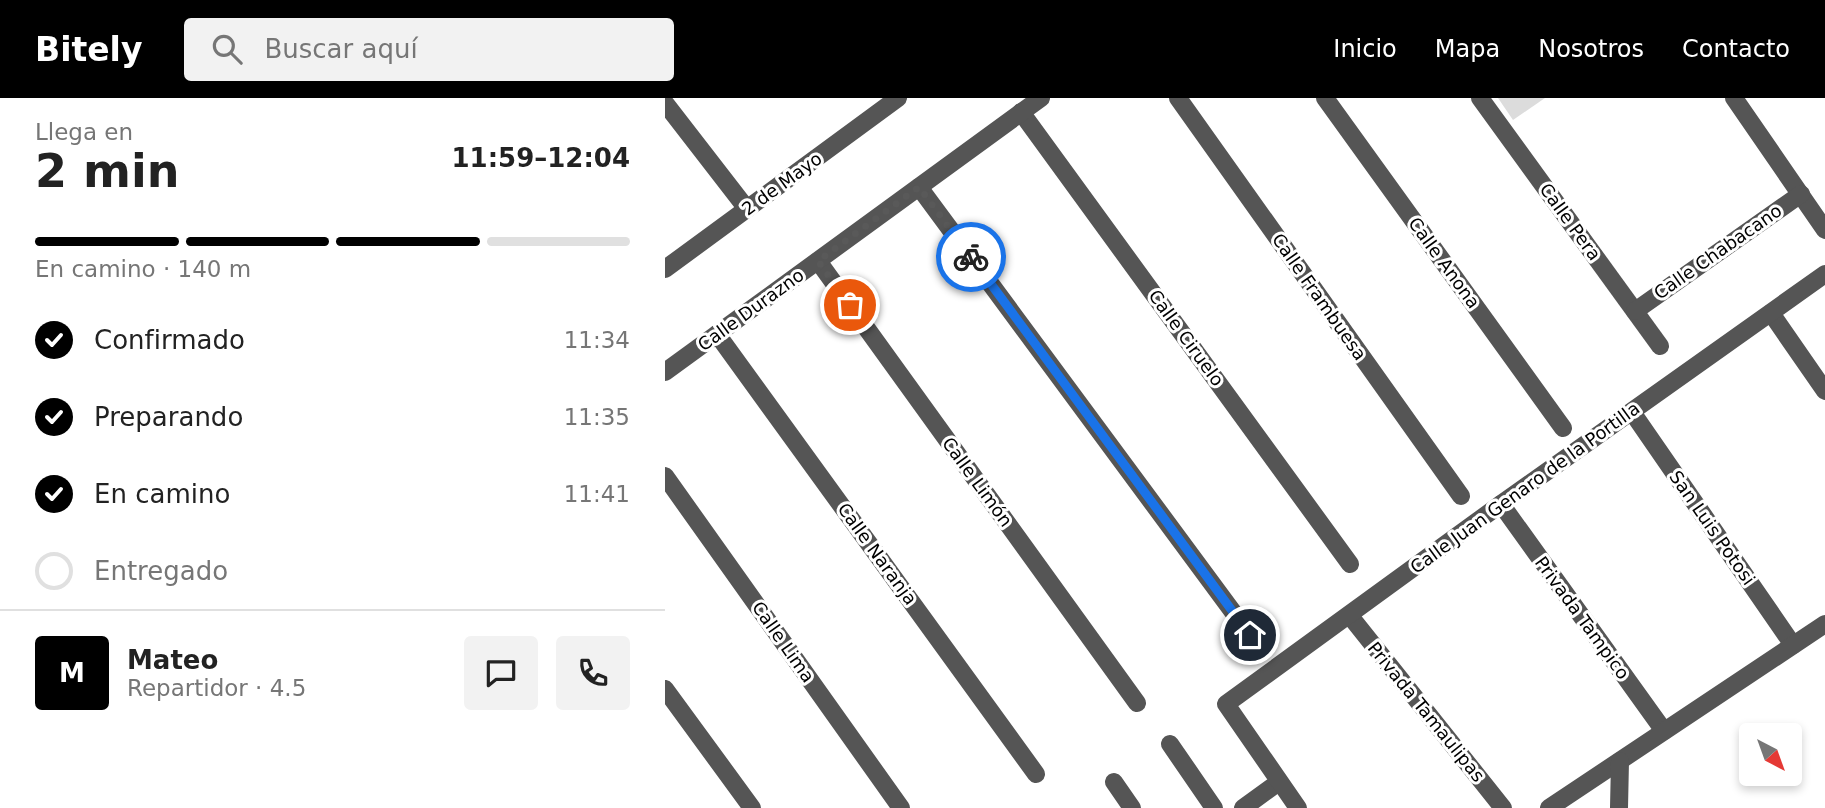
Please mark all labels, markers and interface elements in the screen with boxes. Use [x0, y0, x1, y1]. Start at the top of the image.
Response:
search box [184, 18, 674, 81]
text: Bitely [35, 30, 142, 69]
icon: search [208, 30, 246, 68]
text: Buscar aquí [264, 34, 418, 64]
text: Inicio [1333, 35, 1397, 63]
text: Mapa [1435, 35, 1500, 63]
text: Nosotros [1538, 35, 1644, 63]
text: Contacto [1682, 35, 1790, 63]
text: Llega en [35, 119, 133, 145]
text: 11:59–12:04 [451, 143, 630, 173]
text: 2 min [35, 144, 179, 198]
street label: 2 de Mayo [738, 148, 826, 220]
street label: Calle Pera [1535, 179, 1605, 264]
street label: Calle Chabacano [1650, 200, 1786, 304]
street label: Calle Anona [1404, 213, 1485, 312]
courier [936, 222, 1006, 292]
street label: Calle Frambuesa [1268, 229, 1371, 364]
icon: bike [952, 238, 990, 276]
text: En camino · 140 m [35, 256, 251, 282]
street label: Calle Durazno [694, 264, 808, 355]
pin [820, 275, 880, 335]
street label: Calle Ciruelo [1144, 285, 1228, 390]
icon: bag [831, 286, 869, 324]
icon: check [35, 321, 73, 359]
text: Confirmado [94, 325, 245, 355]
text: 11:34 [564, 327, 630, 353]
street label: Calle Juan Genaro de la Portilla [1406, 397, 1643, 578]
icon: check [35, 398, 73, 436]
text: Preparando [94, 402, 243, 432]
text: 11:35 [564, 404, 630, 430]
street label: Calle Limón [938, 433, 1017, 531]
street label: San Luis Potosi [1665, 467, 1760, 589]
icon: check [35, 475, 73, 513]
text: En camino [94, 479, 230, 509]
text: 11:41 [564, 481, 630, 507]
street label: Calle Naranja [833, 499, 921, 609]
street label: Privada Tampico [1531, 552, 1634, 683]
text: Entregado [94, 556, 228, 586]
street label: Calle Lima [748, 597, 819, 686]
pin [1220, 605, 1280, 665]
icon: home [1231, 616, 1269, 654]
button: chat [464, 636, 538, 710]
button: phone [556, 636, 630, 710]
street label: Privada Tamaulipas [1364, 638, 1489, 786]
text: Mateo [127, 645, 218, 675]
text: M [59, 658, 85, 688]
text: Repartidor · 4.5 [127, 675, 306, 701]
north arrow [1739, 723, 1803, 786]
map controls [1739, 723, 1802, 786]

